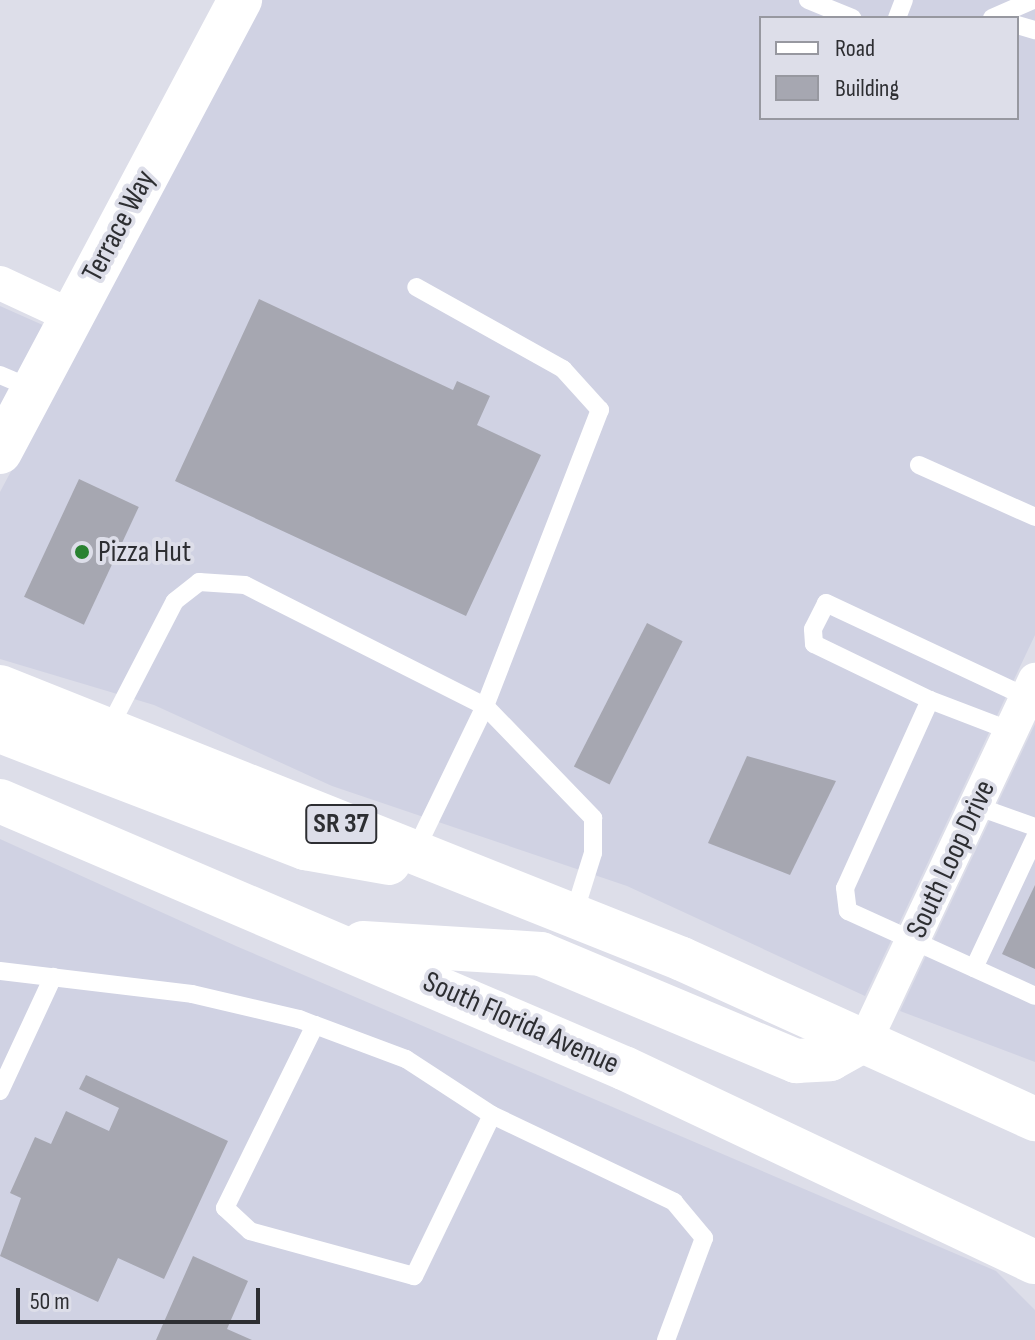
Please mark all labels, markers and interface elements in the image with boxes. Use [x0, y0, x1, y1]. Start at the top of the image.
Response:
legend [759, 16, 1019, 120]
text: Road [835, 34, 875, 63]
text: Building [835, 74, 899, 103]
street label: Terrace Way [75, 164, 163, 288]
place label: Pizza Hut [98, 534, 191, 570]
marker: Pizza Hut [73, 543, 91, 561]
street label: South Loop Drive [899, 774, 1003, 944]
road number: SR 37 [305, 800, 377, 848]
street label: South Florida Avenue [418, 964, 624, 1082]
scale bar [20, 1272, 264, 1322]
text: 50 m [30, 1287, 70, 1316]

